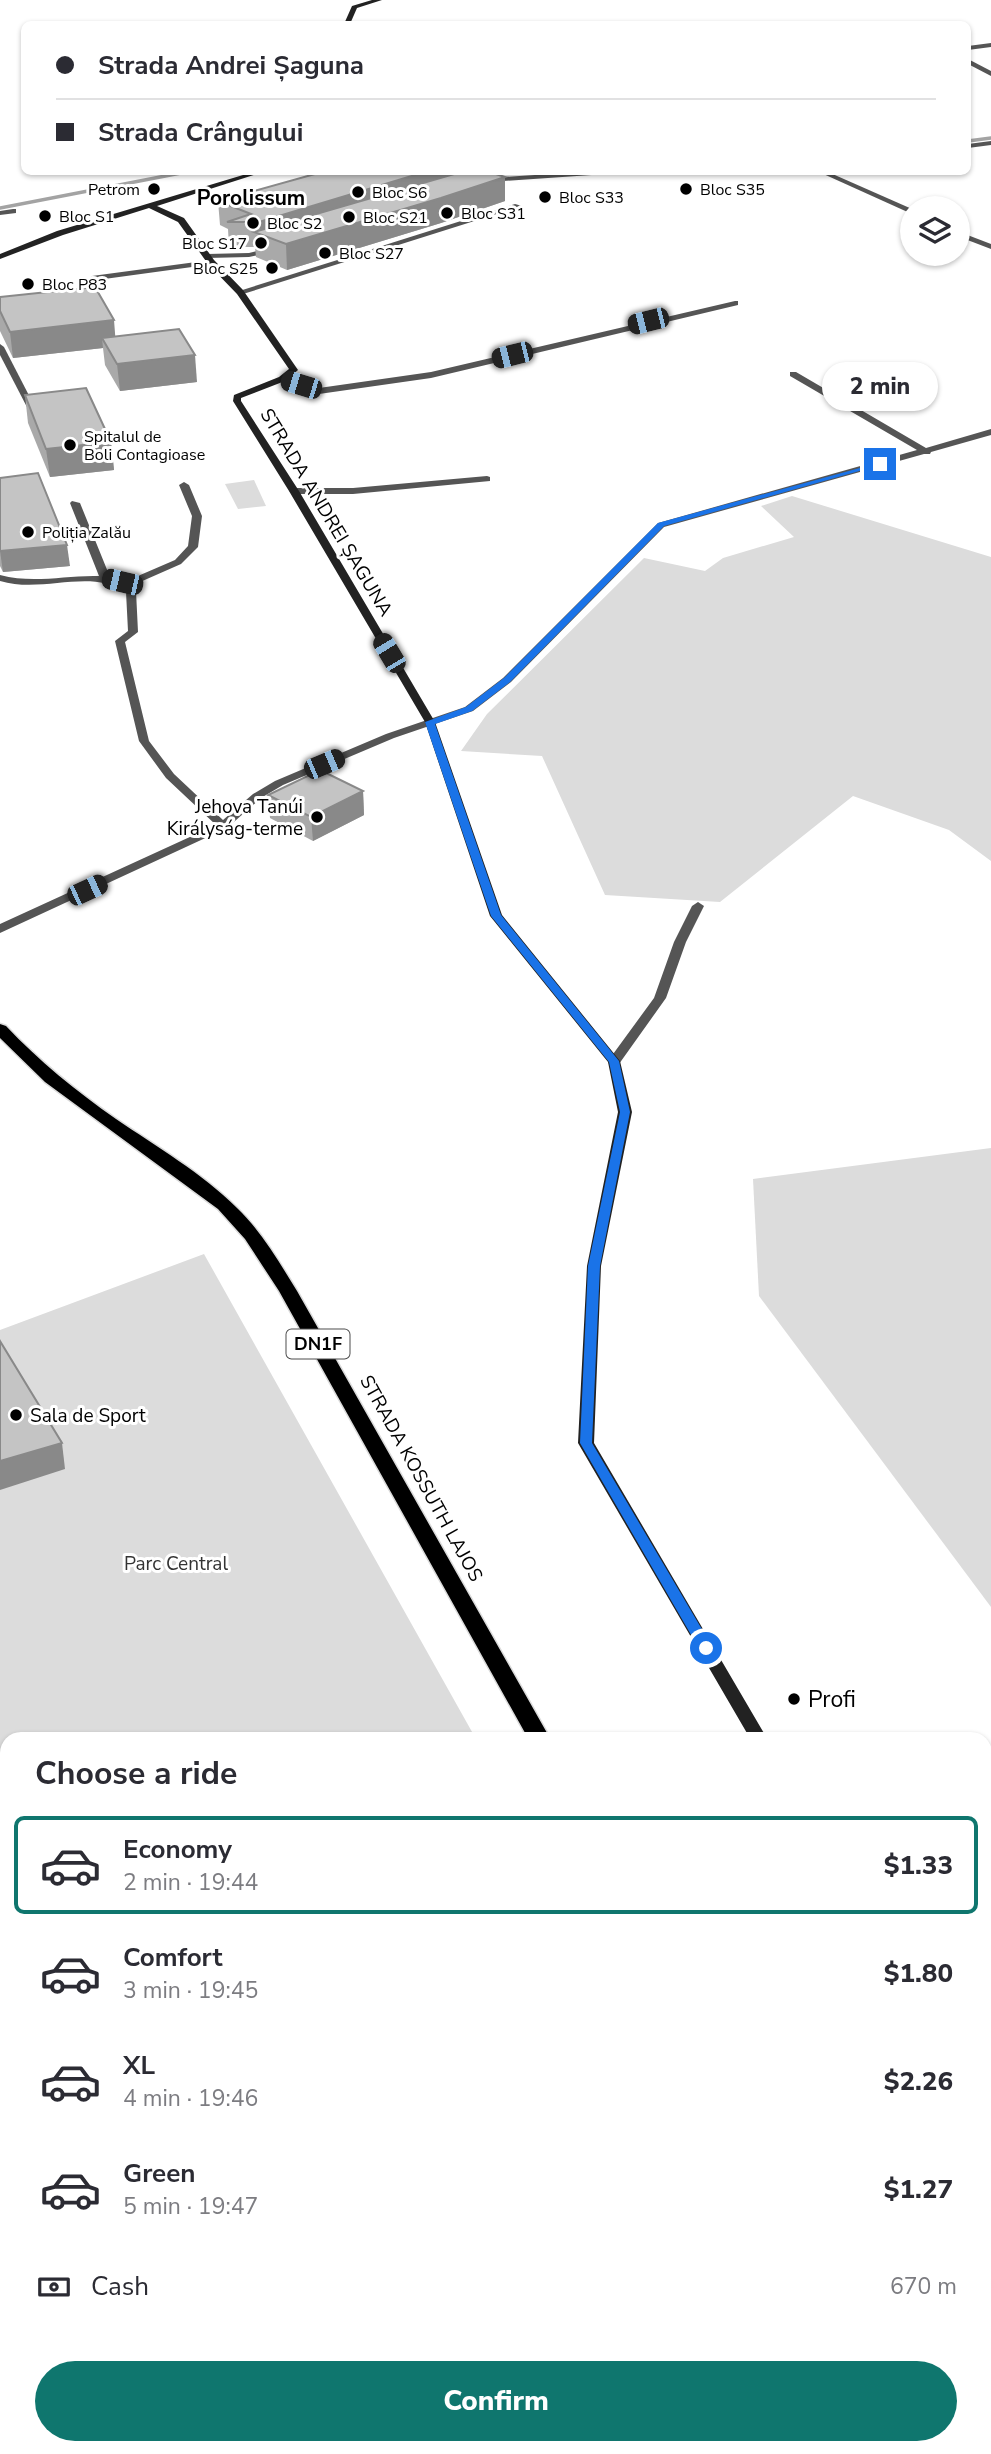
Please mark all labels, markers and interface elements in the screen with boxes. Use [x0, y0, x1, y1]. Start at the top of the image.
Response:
text: Strada Andrei Șaguna [98, 48, 364, 83]
text: Strada Crângului [98, 115, 303, 150]
place label: Petrom [88, 179, 140, 201]
place label: Bloc S35 [700, 179, 765, 201]
marker: Petrom [146, 181, 162, 197]
marker: Bloc S35 [678, 181, 694, 197]
place label: Bloc S6 [372, 182, 427, 204]
district label: Porolissum [197, 184, 305, 212]
marker: Bloc S6 [350, 184, 366, 200]
place label: Bloc S33 [559, 187, 624, 209]
marker: Bloc S33 [537, 189, 553, 205]
map controls [900, 196, 970, 266]
button: layers [900, 196, 970, 266]
place label: Bloc S31 [461, 203, 526, 225]
marker: Bloc S31 [439, 205, 455, 221]
place label: Bloc S1 [59, 206, 114, 228]
place label: Bloc S21 [363, 207, 428, 229]
marker: Bloc S1 [37, 208, 53, 224]
marker: Bloc S21 [341, 209, 357, 225]
place label: Bloc S2 [267, 213, 322, 235]
marker: Bloc S2 [245, 215, 261, 231]
place label: Bloc S17 [182, 233, 247, 255]
marker: Bloc S17 [253, 235, 269, 251]
place label: Bloc S27 [339, 243, 404, 265]
marker: Bloc S27 [317, 245, 333, 261]
place label: Bloc S25 [193, 258, 258, 280]
marker: Bloc S25 [264, 260, 280, 276]
place label: Bloc P83 [42, 274, 107, 296]
marker: Bloc P83 [20, 276, 36, 292]
car [626, 306, 671, 336]
car [490, 340, 535, 370]
callout: 2 min [822, 363, 938, 412]
car [278, 369, 325, 401]
text: 2 min [850, 371, 910, 402]
street label: STRADA ANDREI ȘAGUNA [254, 404, 399, 621]
place label: Spitalul de Boli Contagioase [84, 426, 205, 466]
marker: Spitalul de Boli Contagioase [62, 437, 78, 453]
route end [864, 448, 896, 480]
place label: Poliția Zalău [42, 522, 131, 544]
marker: Poliția Zalău [20, 524, 36, 540]
car [100, 567, 145, 597]
car [370, 630, 409, 676]
car [301, 746, 348, 782]
place label: Jehova Tanúi Királyság-terme [167, 794, 303, 842]
marker: Jehova Tanúi Királyság-terme [309, 809, 325, 825]
car [64, 872, 111, 908]
road number: DN1F [286, 1330, 350, 1358]
street label: STRADA KOSSUTH LAJOS [353, 1371, 489, 1586]
place label: Sala de Sport [30, 1403, 146, 1429]
marker: Sala de Sport [8, 1407, 24, 1423]
park label: Parc Central [124, 1551, 228, 1577]
route start [690, 1632, 722, 1664]
place label: Profi [808, 1684, 856, 1715]
marker: Profi [786, 1691, 802, 1707]
text: Choose a ride [35, 1752, 237, 1795]
text: Economy [123, 1832, 232, 1867]
icon: car [39, 1834, 102, 1897]
text: $1.33 [884, 1848, 953, 1883]
text: 2 min · 19:44 [123, 1867, 258, 1898]
text: Comfort [123, 1940, 223, 1975]
icon: car [39, 1942, 102, 2005]
text: $1.80 [884, 1956, 953, 1991]
text: 3 min · 19:45 [123, 1975, 258, 2006]
text: XL [123, 2048, 155, 2083]
icon: car [39, 2050, 102, 2113]
text: $2.26 [884, 2064, 953, 2099]
text: 4 min · 19:46 [123, 2083, 258, 2114]
text: Green [123, 2156, 196, 2191]
icon: car [39, 2158, 102, 2221]
text: $1.27 [884, 2172, 953, 2207]
text: 5 min · 19:47 [123, 2191, 258, 2222]
icon: cash [35, 2268, 73, 2306]
text: Cash [91, 2269, 149, 2304]
text: 670 m [890, 2271, 957, 2302]
button: Confirm [35, 2361, 957, 2441]

